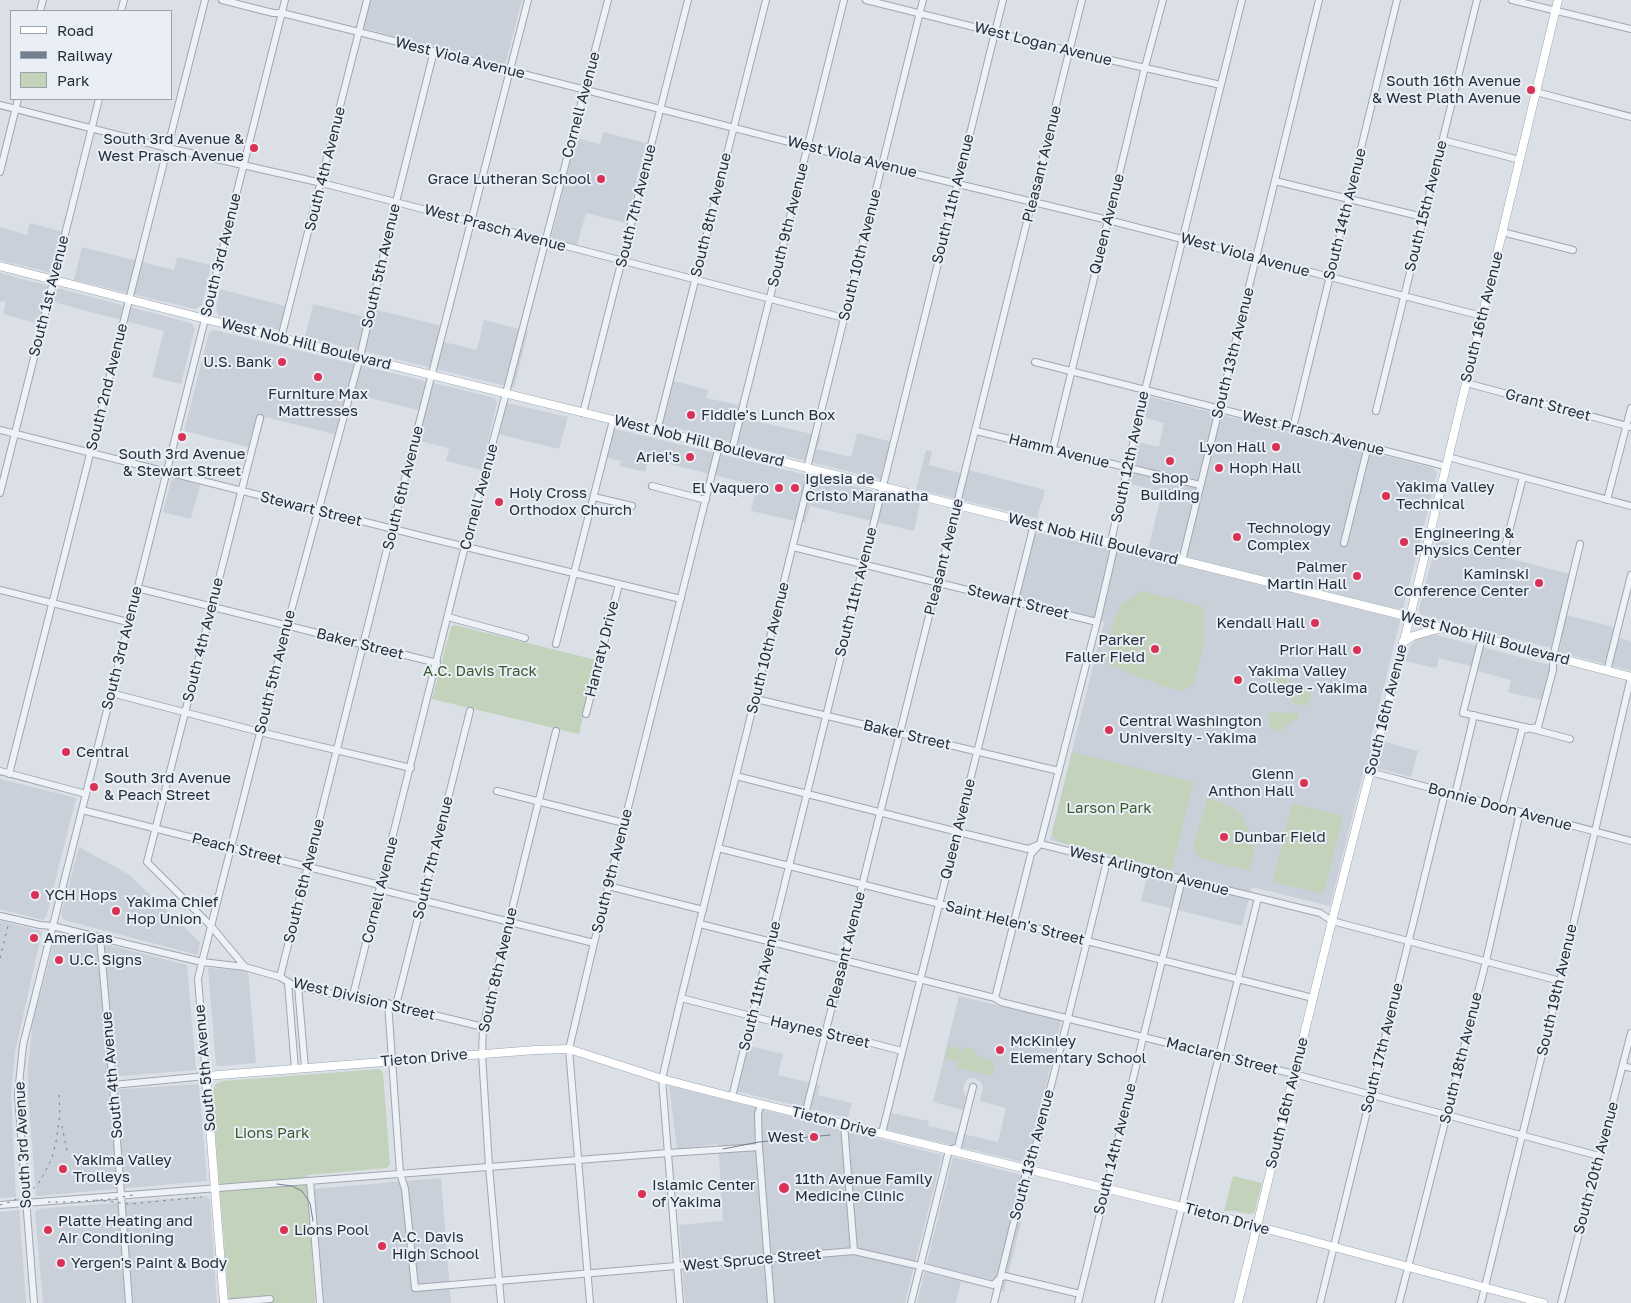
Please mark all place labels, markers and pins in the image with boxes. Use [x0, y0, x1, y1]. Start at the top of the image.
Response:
place label: South 16th Avenue & West Plath Avenue [1372, 72, 1521, 107]
marker: South 16th Avenue & West Plath Avenue [1525, 84, 1537, 96]
place label: South 3rd Avenue & West Prasch Avenue [98, 130, 244, 165]
marker: South 3rd Avenue & West Prasch Avenue [248, 142, 260, 154]
place label: Grace Lutheran School [427, 170, 591, 188]
marker: Grace Lutheran School [595, 173, 607, 185]
place label: U.S. Bank [203, 353, 272, 371]
marker: U.S. Bank [276, 356, 288, 368]
marker: Furniture Max Mattresses [312, 371, 324, 383]
place label: Furniture Max Mattresses [268, 385, 368, 420]
place label: Fiddle's Lunch Box [701, 406, 835, 424]
marker: Fiddle's Lunch Box [685, 409, 697, 421]
marker: South 3rd Avenue & Stewart Street [176, 431, 188, 443]
place label: Lyon Hall [1199, 438, 1266, 456]
marker: Lyon Hall [1270, 441, 1282, 453]
place label: South 3rd Avenue & Stewart Street [118, 445, 246, 480]
place label: Ariel's [636, 448, 680, 466]
marker: Ariel's [684, 451, 696, 463]
marker: Shop Building [1164, 455, 1176, 467]
place label: Hoph Hall [1229, 459, 1301, 477]
marker: Hoph Hall [1213, 462, 1225, 474]
place label: Shop Building [1140, 469, 1200, 504]
place label: Iglesia de Cristo Maranatha [805, 470, 929, 505]
place label: Yakima Valley Technical [1396, 478, 1495, 513]
place label: El Vaquero [692, 479, 769, 497]
marker: El Vaquero [773, 482, 785, 494]
marker: Iglesia de Cristo Maranatha [789, 482, 801, 494]
place label: Holy Cross Orthodox Church [509, 484, 632, 519]
marker: Yakima Valley Technical [1380, 490, 1392, 502]
marker: Holy Cross Orthodox Church [493, 496, 505, 508]
place label: Technology Complex [1247, 519, 1331, 554]
place label: Engineering & Physics Center [1414, 524, 1522, 559]
marker: Technology Complex [1231, 531, 1243, 543]
marker: Engineering & Physics Center [1398, 536, 1410, 548]
place label: Palmer Martin Hall [1267, 558, 1347, 593]
place label: Kaminski Conference Center [1394, 565, 1529, 600]
marker: Palmer Martin Hall [1351, 570, 1363, 582]
marker: Kaminski Conference Center [1533, 577, 1545, 589]
place label: Kendall Hall [1217, 614, 1305, 632]
marker: Kendall Hall [1309, 617, 1321, 629]
place label: Parker Faller Field [1065, 631, 1145, 666]
place label: Prior Hall [1279, 641, 1347, 659]
marker: Parker Faller Field [1149, 643, 1161, 655]
marker: Prior Hall [1351, 644, 1363, 656]
place label: Yakima Valley College - Yakima [1248, 662, 1368, 697]
marker: Yakima Valley College - Yakima [1232, 674, 1244, 686]
place label: Central Washington University - Yakima [1119, 712, 1262, 747]
marker: Central Washington University - Yakima [1103, 724, 1115, 736]
place label: Central [76, 743, 129, 761]
marker: Central [60, 746, 72, 758]
place label: Glenn Anthon Hall [1208, 765, 1294, 800]
place label: South 3rd Avenue & Peach Street [104, 769, 231, 804]
marker: Glenn Anthon Hall [1298, 777, 1310, 789]
marker: South 3rd Avenue & Peach Street [88, 781, 100, 793]
place label: Dunbar Field [1234, 828, 1326, 846]
marker: Dunbar Field [1218, 831, 1230, 843]
place label: YCH Hops [45, 886, 117, 904]
marker: YCH Hops [29, 889, 41, 901]
place label: Yakima Chief Hop Union [126, 893, 218, 928]
marker: Yakima Chief Hop Union [110, 905, 122, 917]
place label: AmeriGas [44, 929, 113, 947]
marker: AmeriGas [28, 932, 40, 944]
place label: U.C. Signs [69, 951, 142, 969]
marker: U.C. Signs [53, 954, 65, 966]
place label: McKinley Elementary School [1010, 1032, 1146, 1067]
marker: McKinley Elementary School [994, 1044, 1006, 1056]
place label: West [768, 1128, 804, 1146]
marker: West [808, 1131, 820, 1143]
place label: Yakima Valley Trolleys [73, 1151, 172, 1186]
marker: Yakima Valley Trolleys [57, 1163, 69, 1175]
place label: 11th Avenue Family Medicine Clinic [795, 1170, 933, 1205]
place label: Islamic Center of Yakima [652, 1176, 756, 1211]
marker: 11th Avenue Family Medicine Clinic [777, 1181, 791, 1195]
marker: Islamic Center of Yakima [636, 1188, 648, 1200]
place label: Platte Heating and Air Conditioning [58, 1212, 193, 1247]
place label: Lions Pool [294, 1221, 369, 1239]
marker: Platte Heating and Air Conditioning [42, 1224, 54, 1236]
marker: Lions Pool [278, 1224, 290, 1236]
place label: A.C. Davis High School [392, 1228, 479, 1263]
marker: A.C. Davis High School [376, 1240, 388, 1252]
place label: Yergen's Paint & Body [71, 1254, 227, 1272]
marker: Yergen's Paint & Body [55, 1257, 67, 1269]

